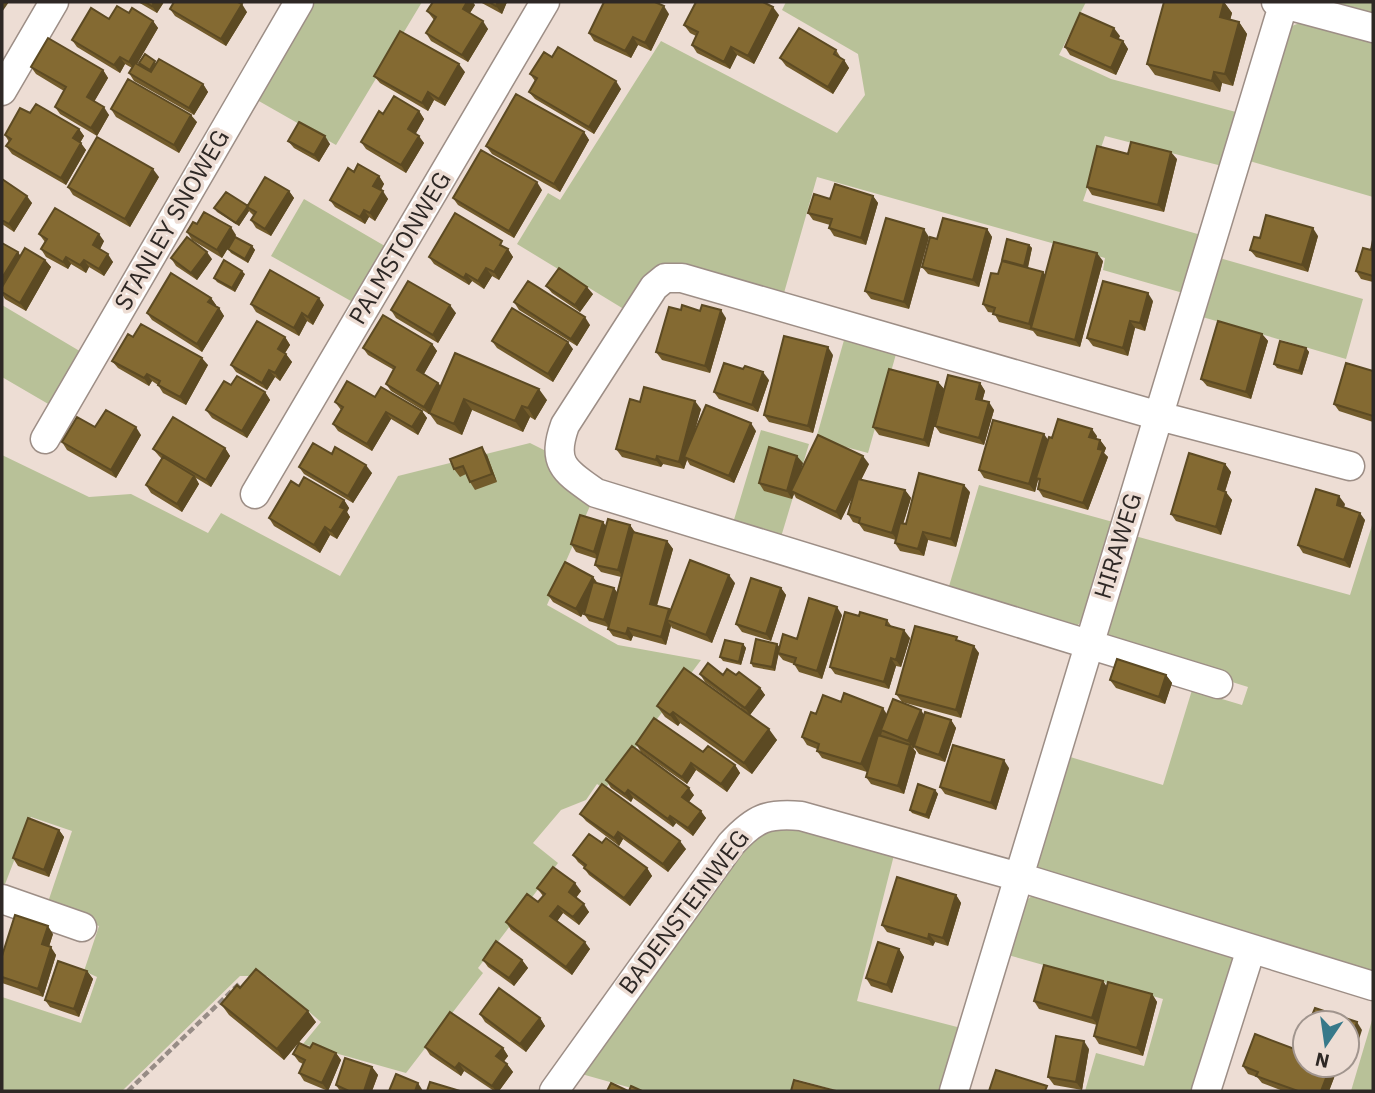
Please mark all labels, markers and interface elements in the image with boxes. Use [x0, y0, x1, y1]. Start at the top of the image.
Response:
street label: STANLEY SNOWEG [106, 123, 236, 316]
street label: PALMSTONWEG [341, 165, 457, 330]
street label: HIRAWEG [1086, 489, 1148, 603]
street label: BADENSTEINWEG [611, 823, 756, 1000]
north arrow [1291, 1009, 1361, 1079]
text: N [1313, 1047, 1332, 1074]

